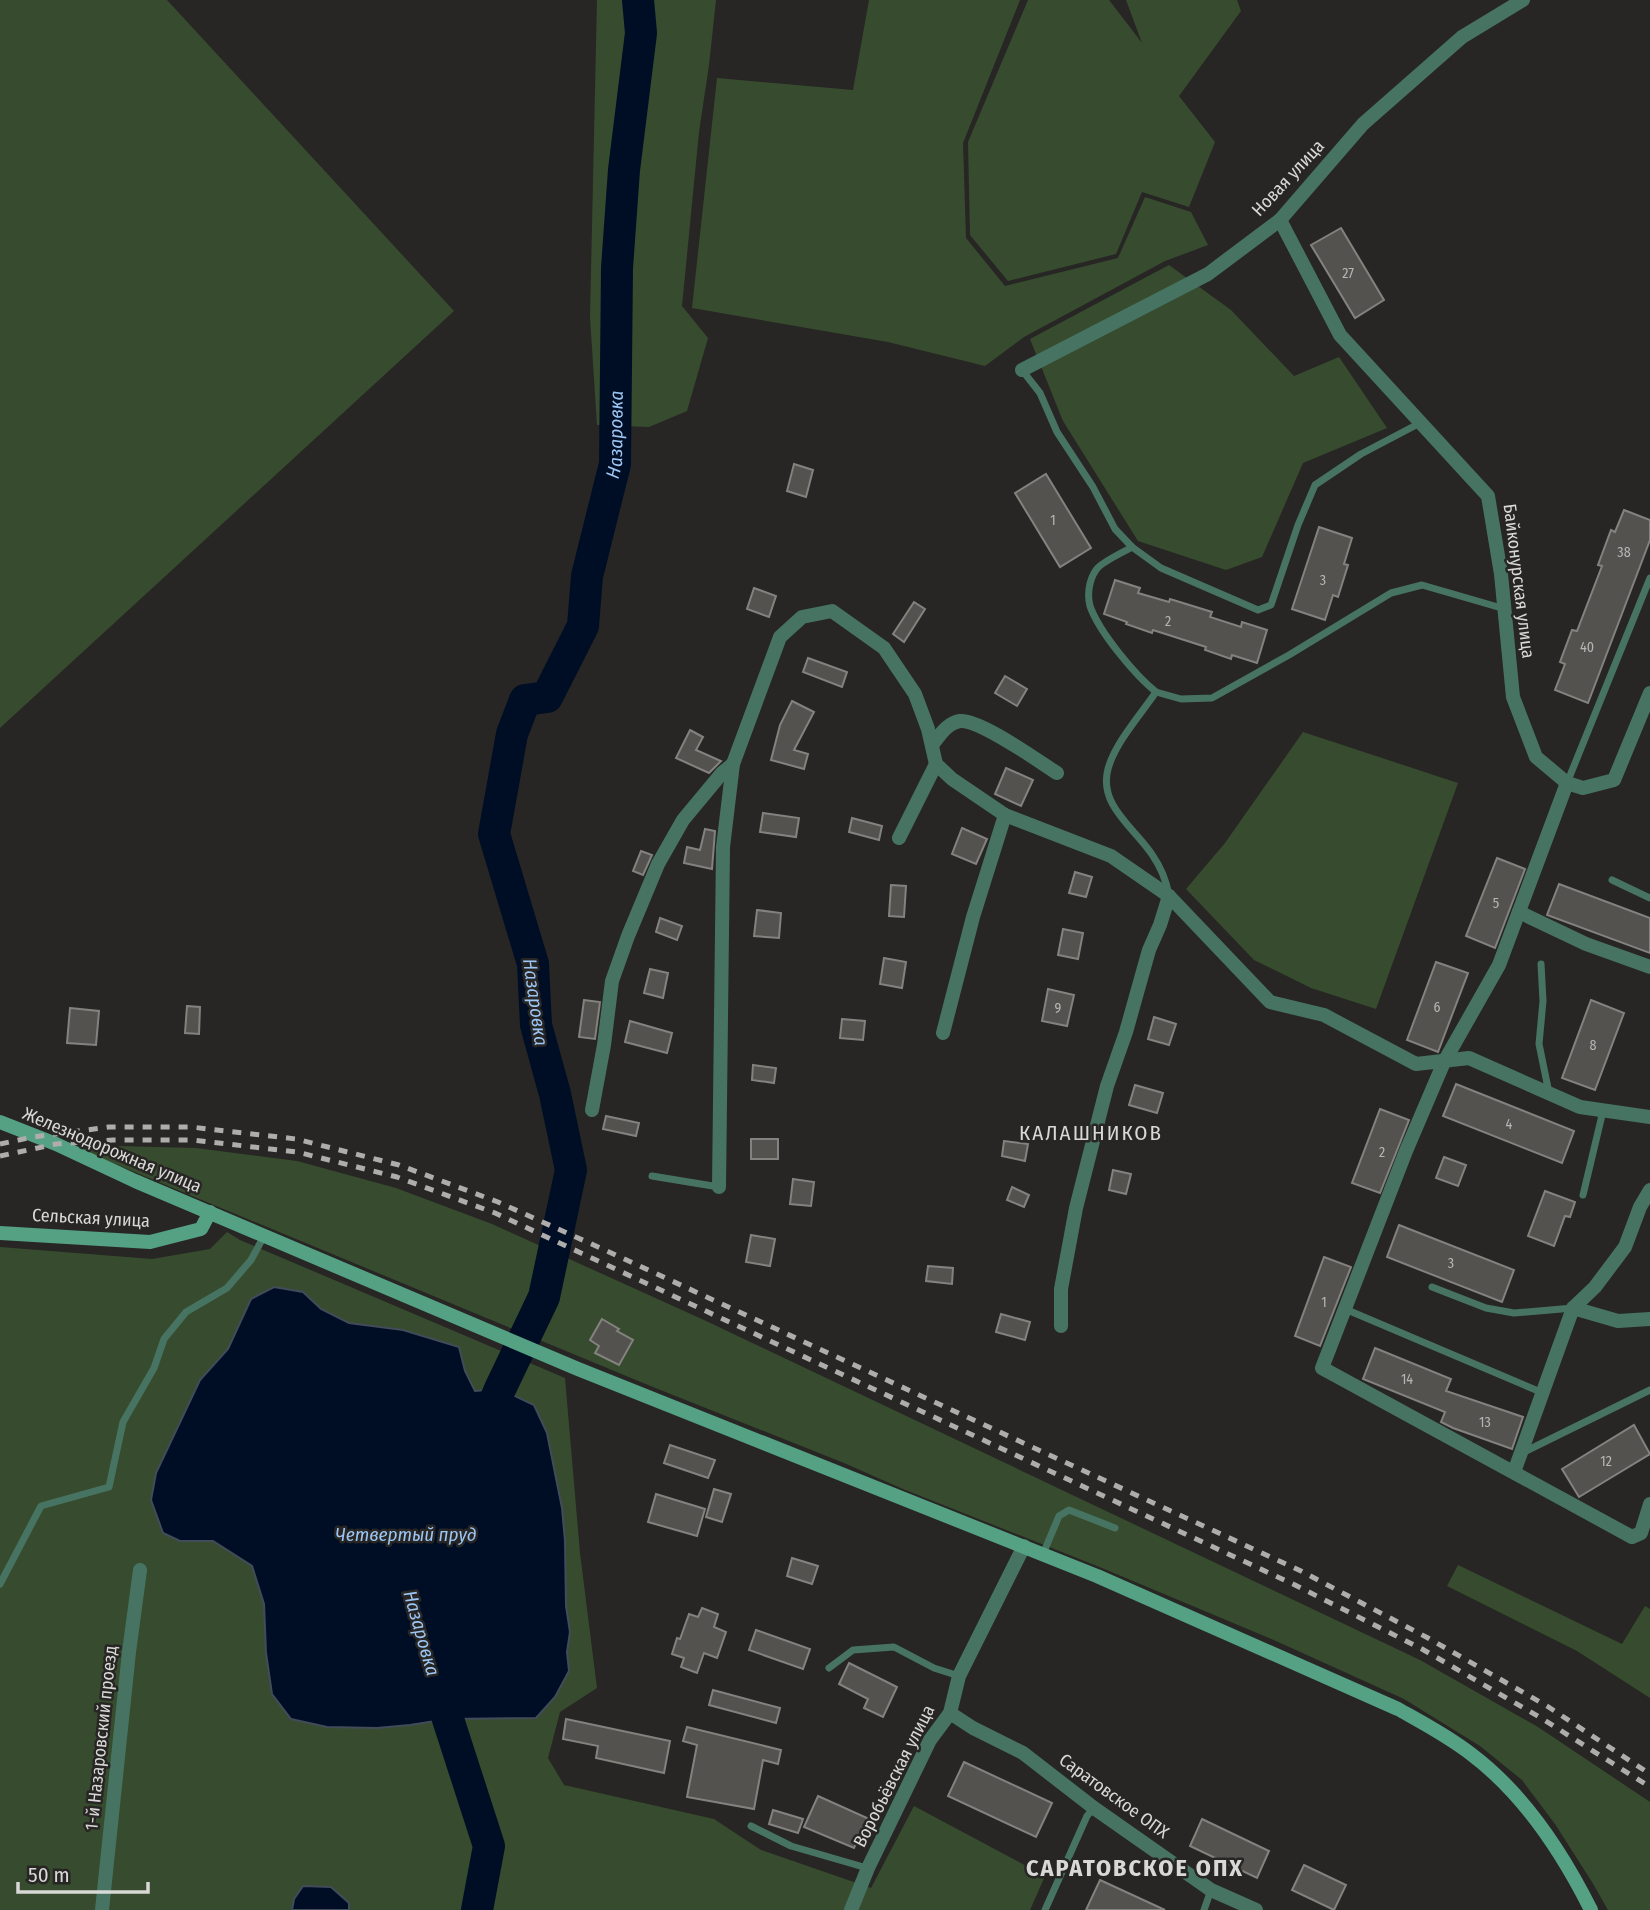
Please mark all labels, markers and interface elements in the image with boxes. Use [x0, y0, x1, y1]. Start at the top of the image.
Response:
street label: Новая улица [1247, 135, 1329, 221]
house number: 27 [1342, 265, 1354, 282]
water label: Назаровка [601, 391, 628, 481]
street label: Байконурская улица [1499, 502, 1539, 660]
house number: 1 [1050, 512, 1056, 529]
house number: 38 [1617, 544, 1631, 561]
house number: 3 [1320, 572, 1326, 589]
house number: 2 [1165, 613, 1171, 630]
house number: 40 [1580, 639, 1594, 656]
house number: 5 [1493, 895, 1499, 912]
water label: Назаровка [518, 957, 553, 1047]
house number: 6 [1434, 999, 1441, 1016]
house number: 9 [1055, 1000, 1062, 1017]
house number: 8 [1590, 1037, 1597, 1054]
street label: Железнодорожная улица [19, 1102, 205, 1198]
house number: 4 [1506, 1116, 1513, 1133]
district label: КАЛАШНИКОВ [1019, 1120, 1163, 1146]
house number: 2 [1379, 1144, 1385, 1161]
street label: Сельская улица [31, 1204, 151, 1232]
house number: 3 [1448, 1255, 1454, 1272]
house number: 1 [1321, 1294, 1327, 1311]
house number: 14 [1401, 1371, 1413, 1388]
house number: 13 [1479, 1414, 1491, 1431]
house number: 12 [1600, 1453, 1612, 1470]
water label: Четвертый пруд [335, 1523, 477, 1546]
water label: Назаровка [398, 1588, 445, 1678]
street label: 1-й Назаровский проезд [80, 1645, 122, 1831]
street label: Воробьёвская улица [849, 1701, 939, 1851]
street label: Саратовское ОПХ [1055, 1749, 1173, 1843]
scale bar [18, 1850, 147, 1894]
district label: САРАТОВСКОЕ ОПХ [1026, 1854, 1244, 1882]
text: 50 m [28, 1862, 70, 1888]

